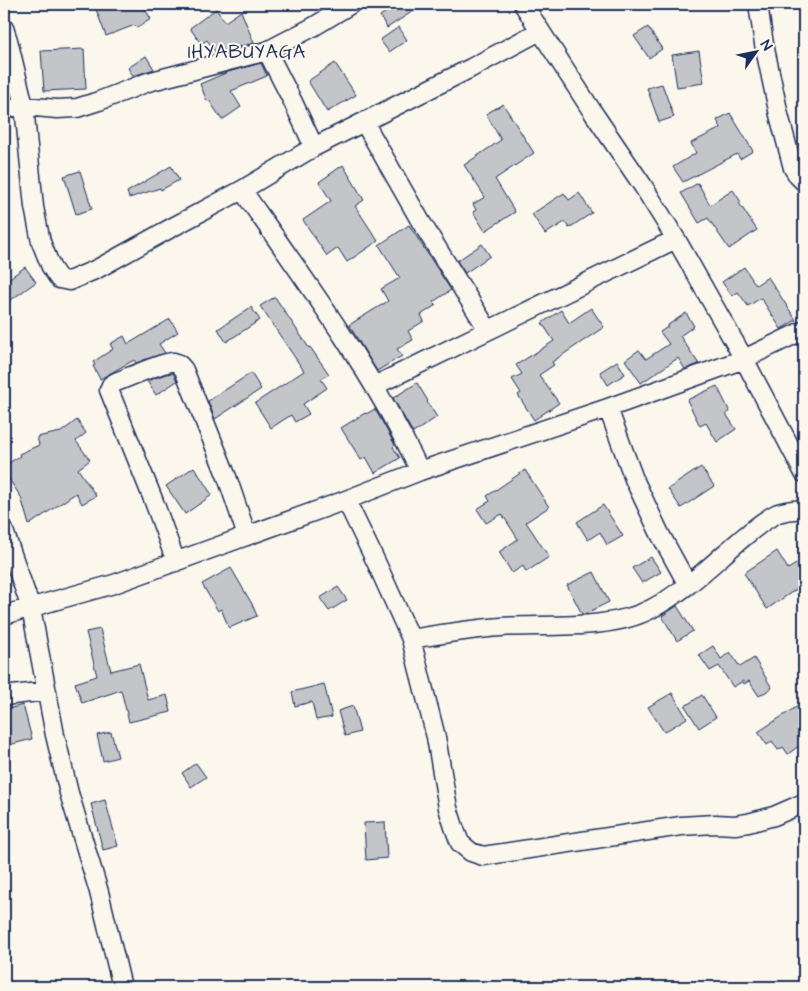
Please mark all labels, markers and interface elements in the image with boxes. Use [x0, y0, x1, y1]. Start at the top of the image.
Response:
north arrow [730, 28, 780, 78]
text: N [755, 36, 777, 55]
district label: IHYABUYAGA [188, 39, 306, 66]

